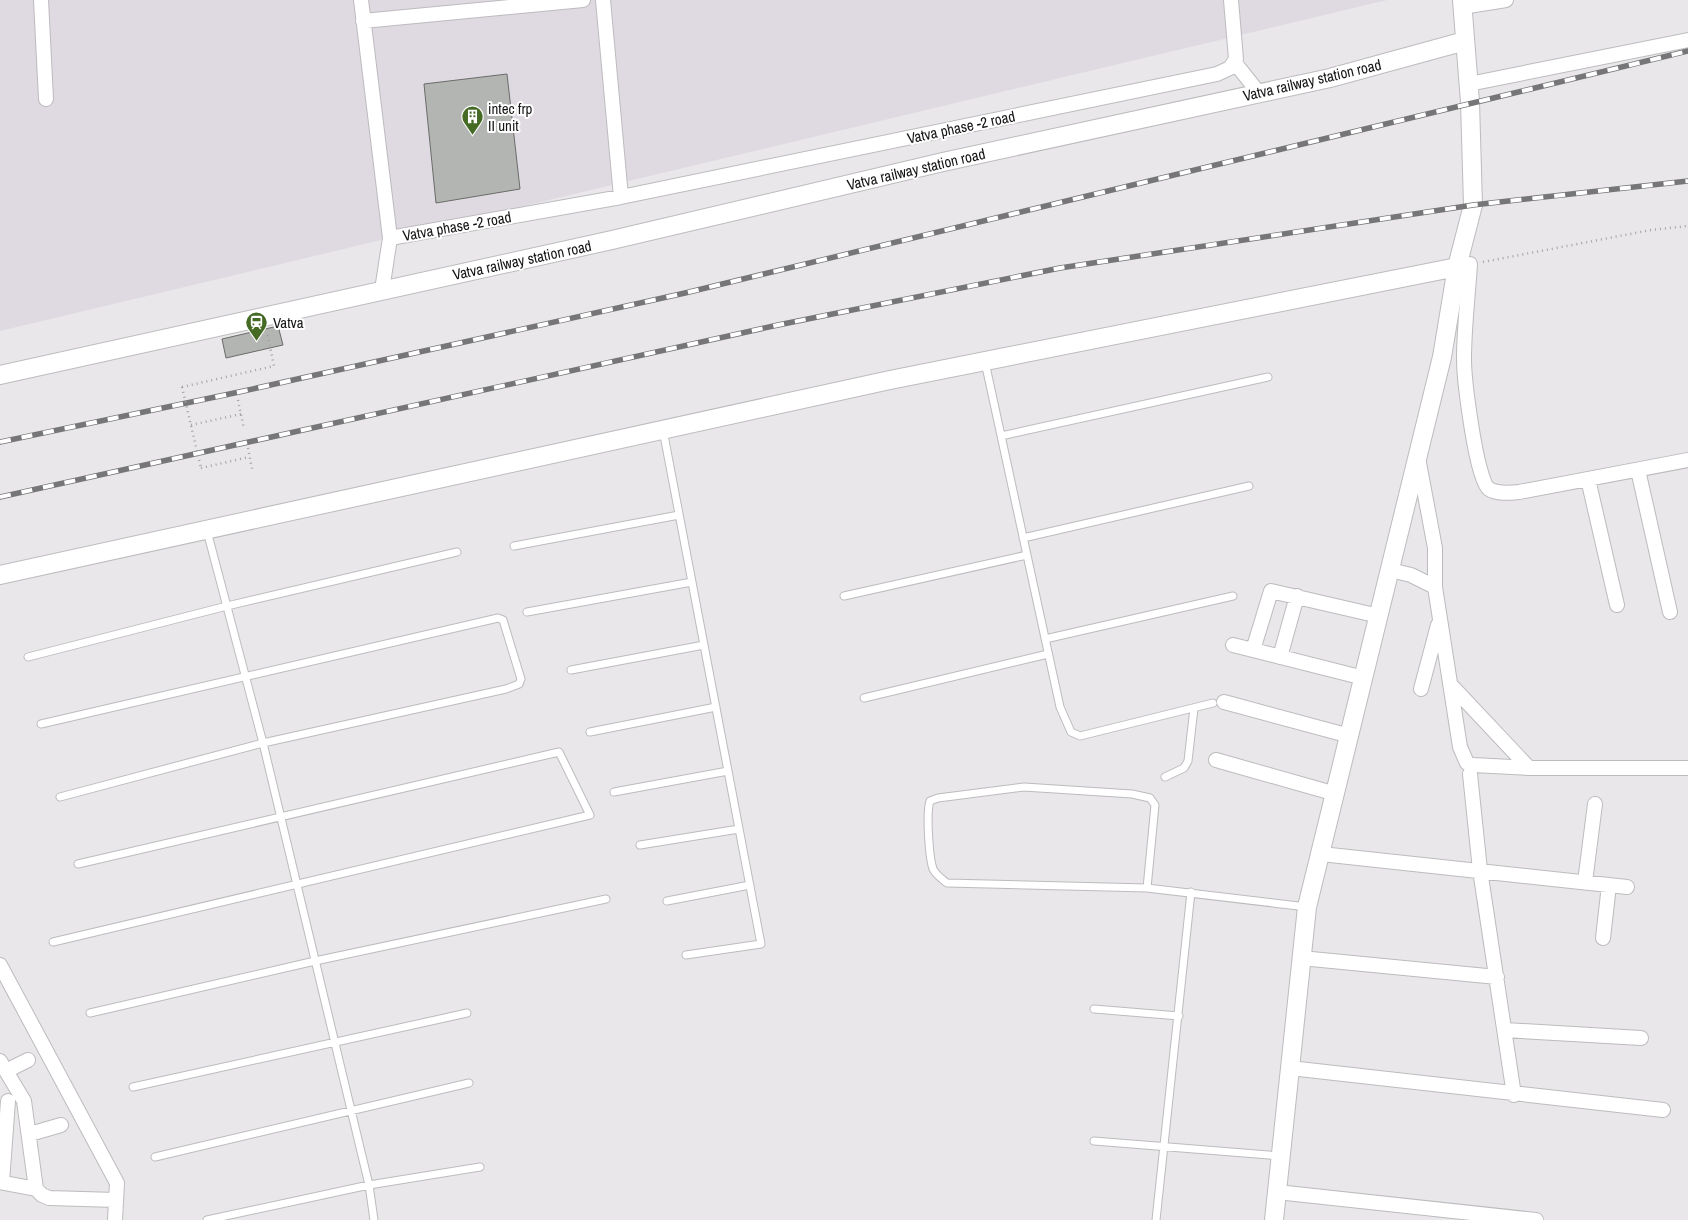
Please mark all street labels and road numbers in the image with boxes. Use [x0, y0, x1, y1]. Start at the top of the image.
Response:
street label: Vatva railway station road [1241, 54, 1383, 106]
street label: Vatva phase -2 road [905, 105, 1017, 149]
street label: Vatva railway station road [845, 143, 987, 195]
street label: Vatva phase -2 road [401, 206, 513, 246]
street label: Vatva railway station road [451, 235, 593, 285]

